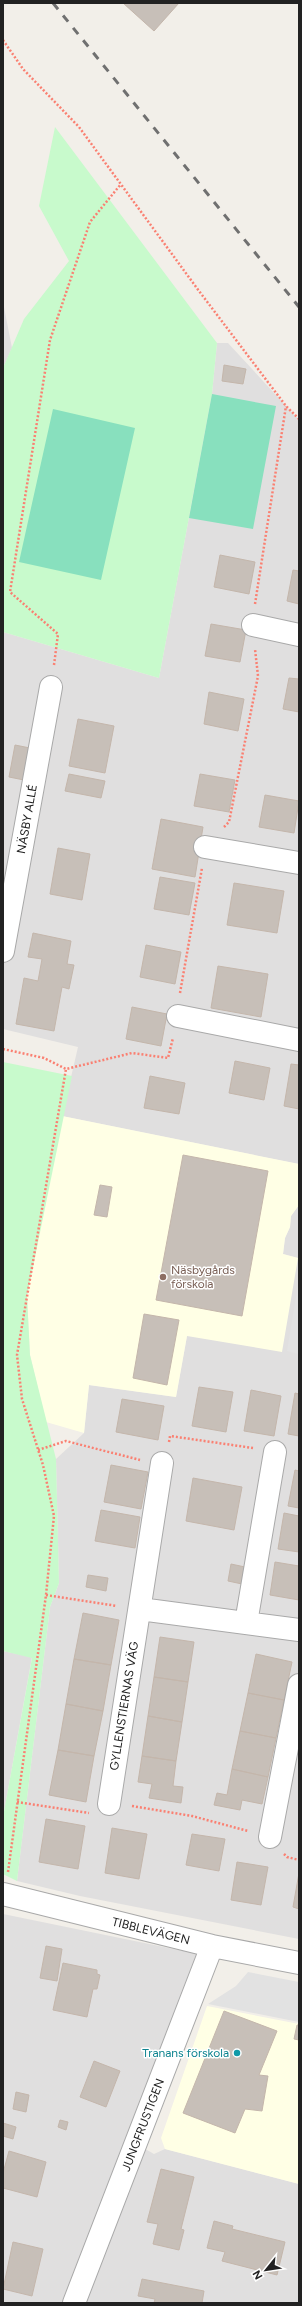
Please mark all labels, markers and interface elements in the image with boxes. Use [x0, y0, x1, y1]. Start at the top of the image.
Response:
street label: NÄSBY ALLÉ [14, 783, 40, 855]
place label: Näsbygårds förskola [171, 1263, 235, 1291]
marker: Näsbygårds förskola [158, 1272, 168, 1282]
street label: GYLLENSTIERNAS VÄG [107, 1641, 141, 1771]
street label: TIBBLEVÄGEN [111, 1915, 191, 1947]
place label: Tranans förskola [142, 2046, 229, 2060]
marker: Tranans förskola [232, 2048, 242, 2058]
street label: JUNGFRUSTIGEN [119, 2077, 167, 2173]
north arrow [246, 2250, 286, 2290]
text: N [250, 2268, 266, 2282]

